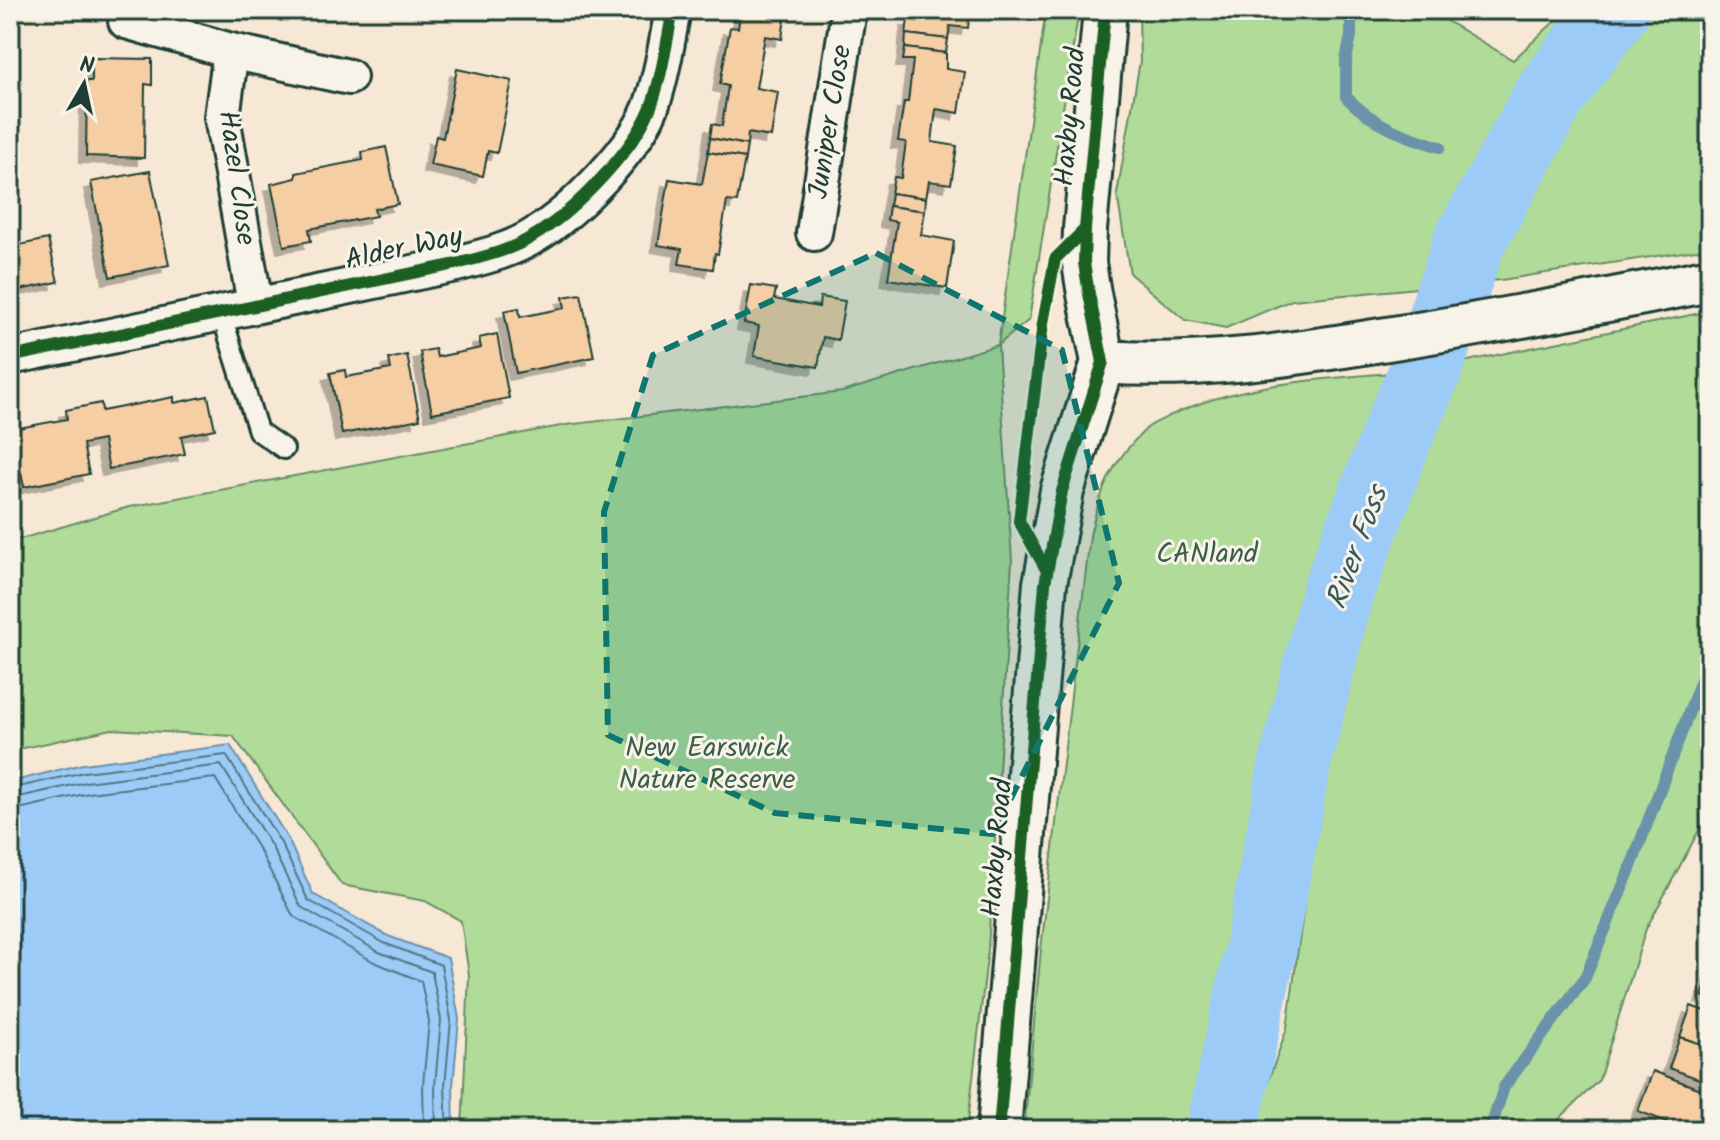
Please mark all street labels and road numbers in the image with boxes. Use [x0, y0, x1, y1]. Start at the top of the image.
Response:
street label: Juniper Close [797, 41, 865, 202]
street label: Haxby Road [1043, 45, 1100, 188]
street label: Hazel Close [204, 108, 268, 249]
street label: Alder Way [341, 214, 468, 283]
street label: Haxby Road [970, 776, 1027, 919]

